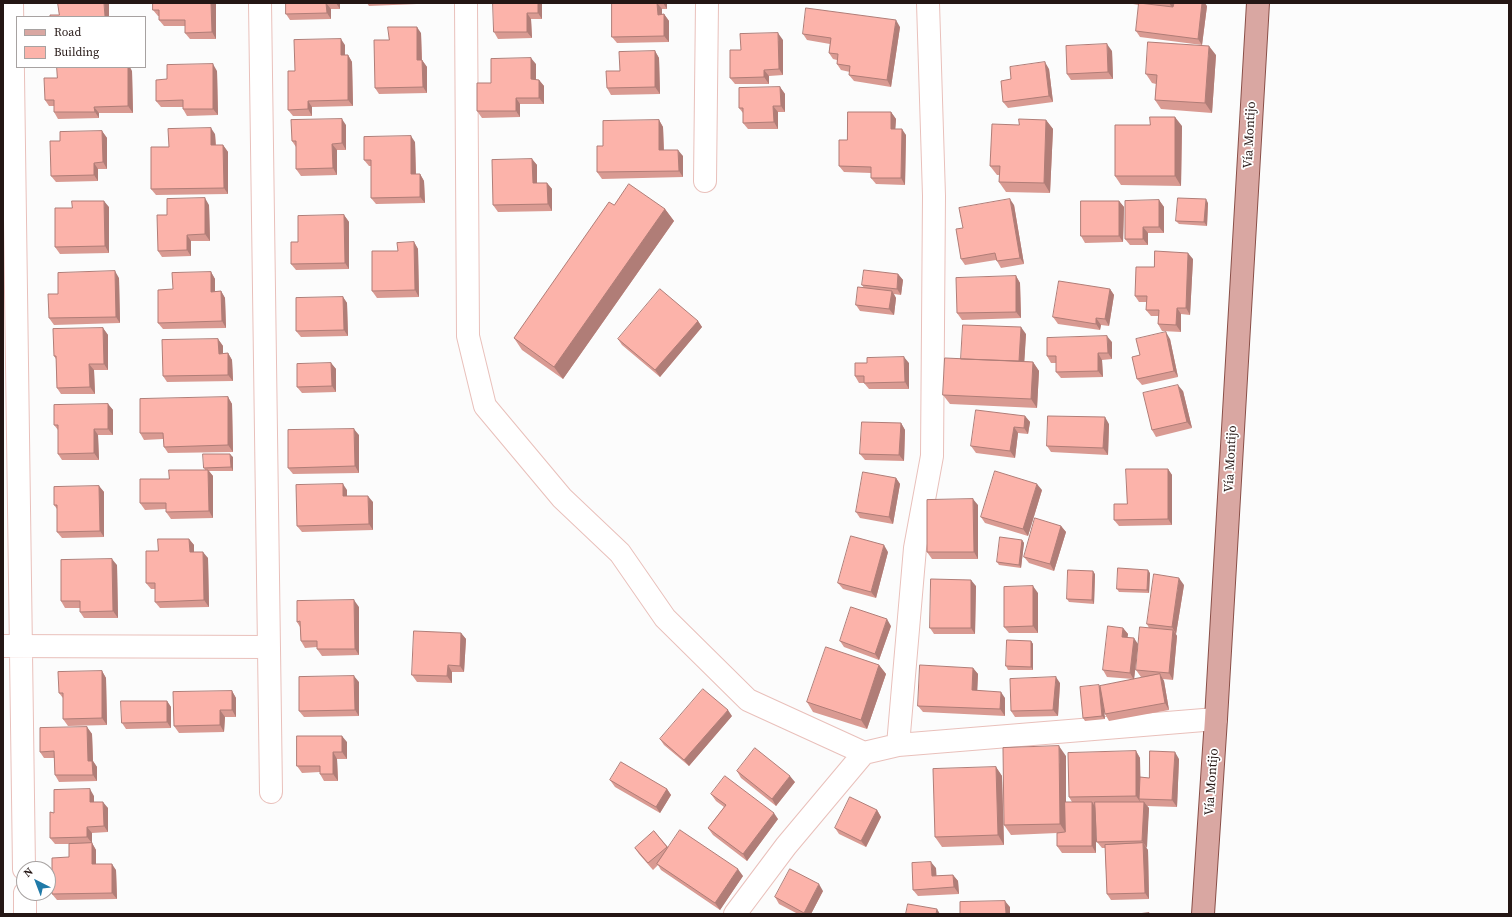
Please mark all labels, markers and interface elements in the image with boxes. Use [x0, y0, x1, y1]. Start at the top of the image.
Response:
legend [16, 16, 146, 68]
text: Road [54, 24, 81, 40]
text: Building [54, 44, 99, 60]
street label: Vía Montijo [1240, 101, 1260, 169]
street label: Vía Montijo [1221, 425, 1241, 493]
street label: Vía Montijo [1202, 748, 1222, 816]
north arrow [16, 861, 56, 901]
text: N [20, 864, 36, 881]

